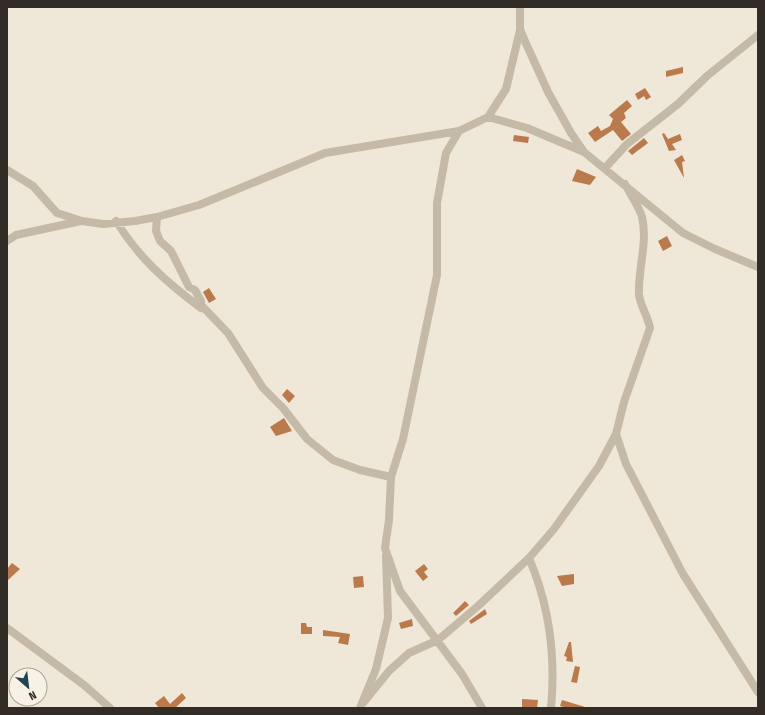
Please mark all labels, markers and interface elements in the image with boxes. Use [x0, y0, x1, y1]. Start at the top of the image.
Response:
north arrow [8, 667, 48, 707]
text: N [26, 688, 38, 703]

